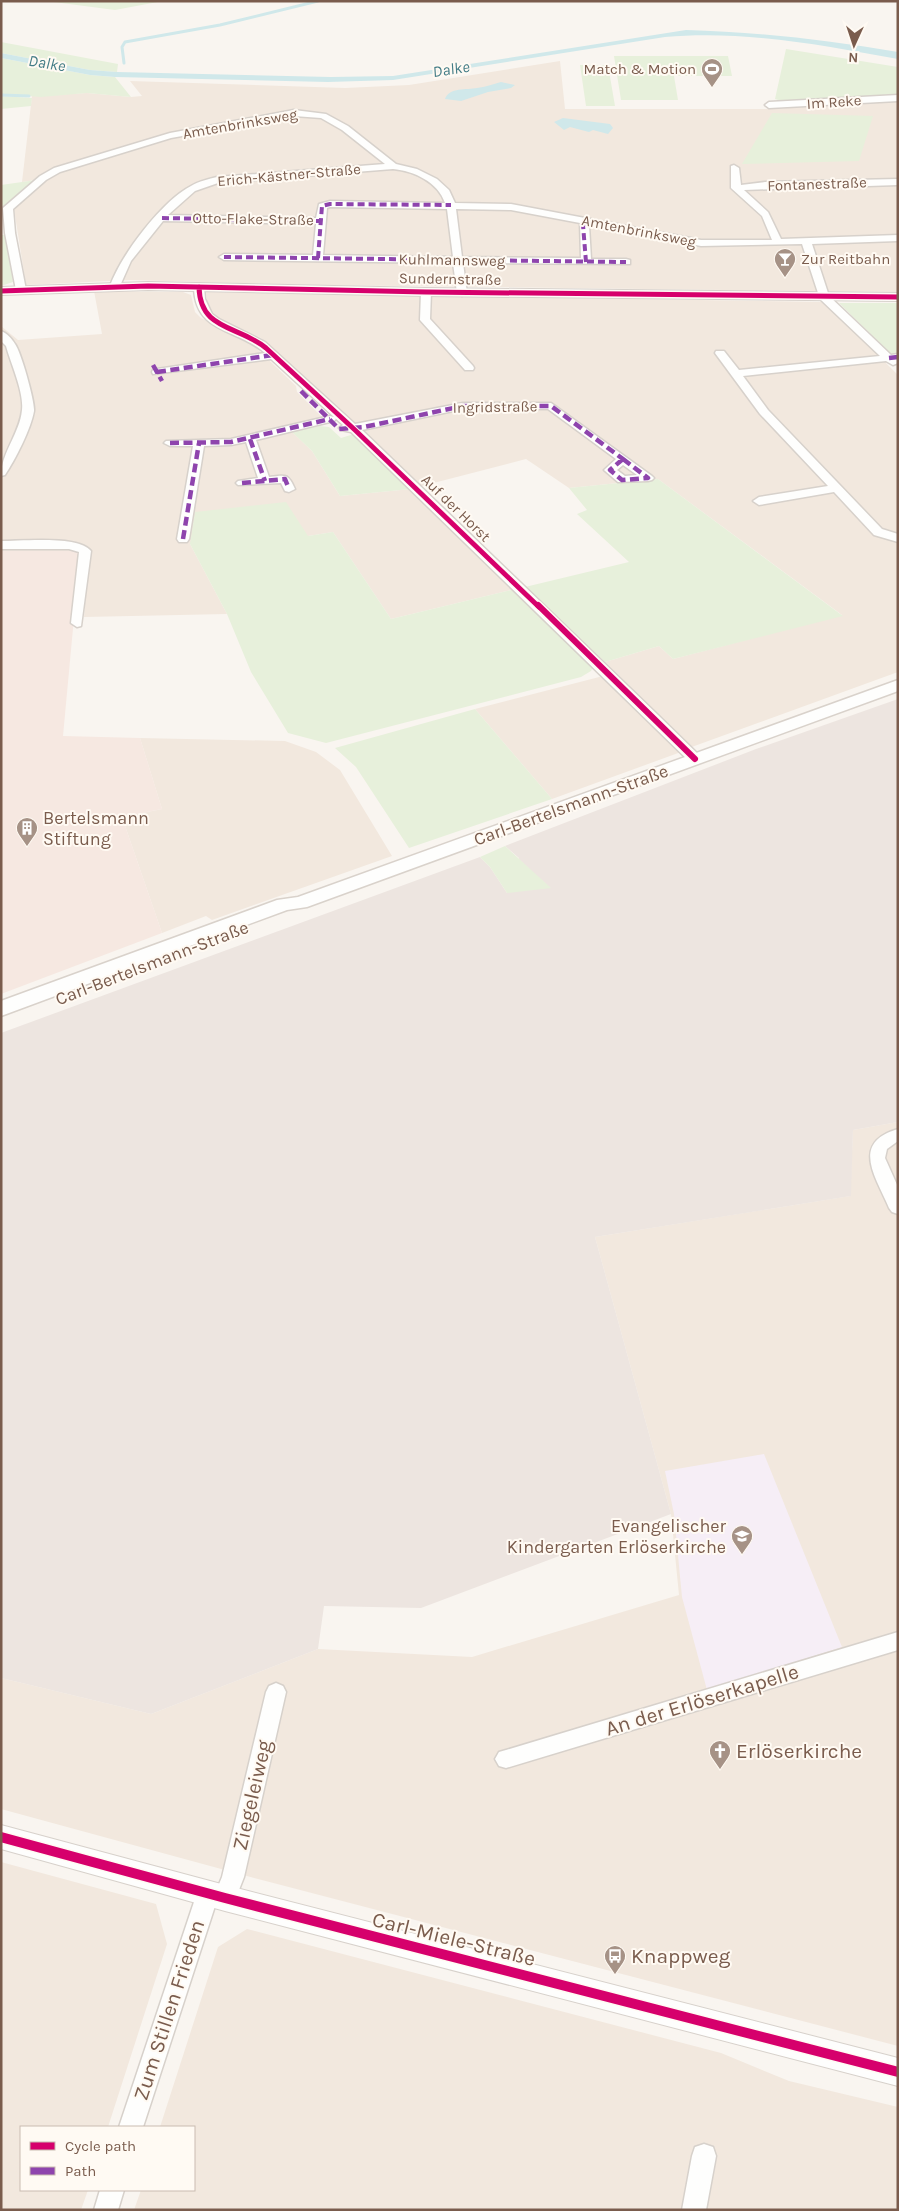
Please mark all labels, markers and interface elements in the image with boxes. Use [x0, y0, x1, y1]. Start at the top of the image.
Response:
north arrow [829, 20, 879, 70]
text: N [848, 49, 859, 66]
water label: Dalke [27, 51, 67, 75]
water label: Dalke [431, 57, 471, 81]
sports icon: Match & Motion [700, 57, 724, 88]
place label: Match & Motion [584, 60, 696, 78]
street label: Im Reke [806, 91, 862, 113]
street label: Amtenbrinksweg [181, 105, 299, 143]
street label: Erich-Kästner-Straße [217, 160, 361, 190]
street label: Fontanestraße [767, 173, 867, 195]
street label: Otto-Flake-Straße [192, 209, 314, 229]
street label: Amtenbrinksweg [580, 211, 698, 251]
bar icon: Zur Reitbahn [773, 247, 797, 278]
street label: Kuhlmannsweg [398, 250, 506, 270]
place label: Zur Reitbahn [801, 250, 890, 268]
street label: Sundernstraße [399, 269, 501, 289]
street label: Ingridstraße [453, 397, 537, 417]
street label: Auf der Horst [418, 471, 495, 546]
street label: Carl-Bertelsmann-Straße [471, 760, 671, 850]
place label: Bertelsmann Stiftung [43, 807, 149, 850]
building icon: Bertelsmann Stiftung [15, 816, 39, 847]
street label: Carl-Bertelsmann-Straße [52, 916, 252, 1010]
place label: Evangelischer Kindergarten Erlöserkirche [507, 1515, 726, 1558]
school or university icon: Evangelischer Kindergarten Erlöserkirche [730, 1524, 754, 1555]
street label: An der Erlöserkapelle [603, 1659, 801, 1741]
street label: Ziegeleiweg [228, 1737, 276, 1853]
church icon: Erlöserkirche [708, 1739, 732, 1770]
place label: Erlöserkirche [736, 1739, 862, 1763]
street label: Carl-Miele-Straße [370, 1907, 538, 1971]
street label: Zum Stillen Frieden [128, 1917, 210, 2103]
bus stop icon: Knappweg [603, 1944, 627, 1975]
place label: Knappweg [631, 1944, 731, 1968]
legend [20, 2126, 195, 2191]
text: Cycle path [65, 2137, 136, 2155]
text: Path [65, 2162, 96, 2180]

